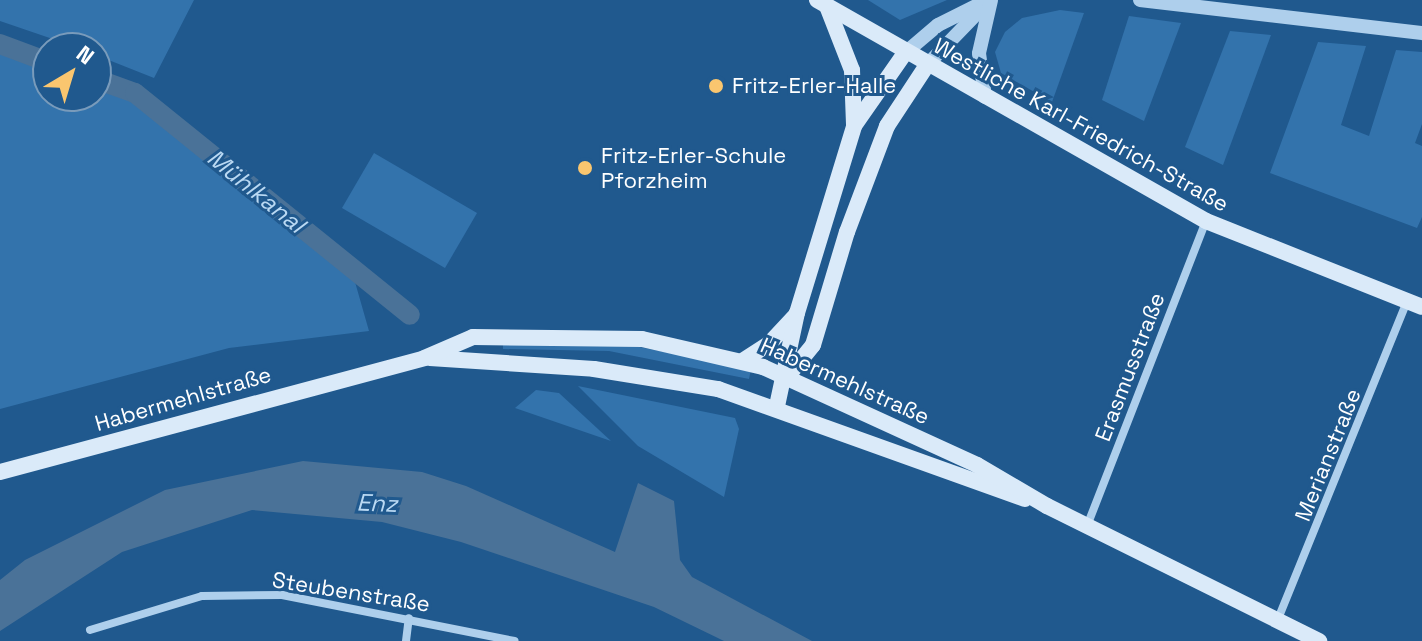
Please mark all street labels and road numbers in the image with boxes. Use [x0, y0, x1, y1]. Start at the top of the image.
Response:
street label: Westliche Karl-Friedrich-Straße [929, 33, 1233, 217]
street label: Erasmusstraße [1090, 289, 1170, 445]
street label: Habermehlstraße [756, 332, 934, 430]
street label: Habermehlstraße [92, 361, 274, 437]
street label: Merianstraße [1289, 385, 1367, 525]
street label: Steubenstraße [270, 567, 432, 617]

